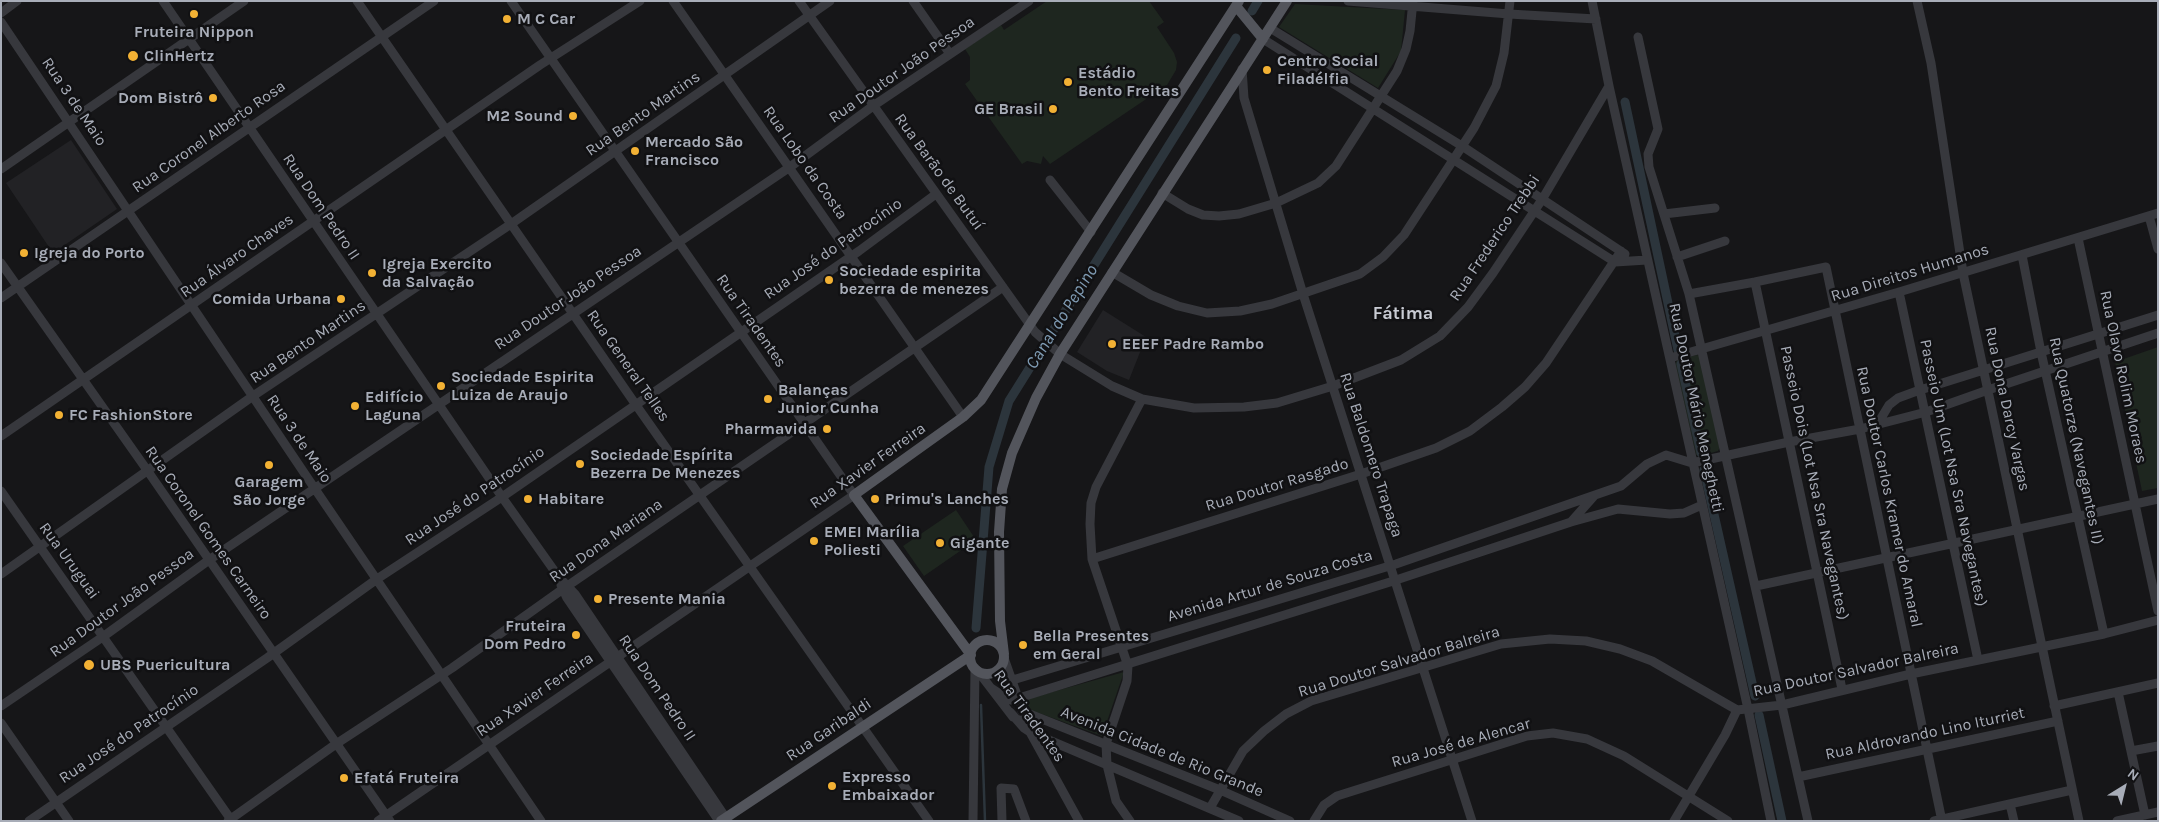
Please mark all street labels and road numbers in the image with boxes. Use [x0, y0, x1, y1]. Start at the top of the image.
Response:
street label: Rua Doutor João Pessoa [825, 12, 979, 128]
street label: Rua 3 de Maio [37, 54, 111, 150]
street label: Rua Bento Martins [582, 67, 704, 161]
street label: Rua Coronel Alberto Rosa [129, 77, 289, 197]
street label: Rua Lobo da Costa [759, 103, 851, 223]
street label: Rua Barão de Butuí [890, 110, 988, 234]
street label: Rua Dom Pedro II [278, 150, 364, 264]
street label: Rua Frederico Trebbi [1446, 171, 1544, 305]
street label: Rua José do Patrocínio [760, 194, 906, 304]
street label: Rua Álvaro Chaves [177, 210, 297, 302]
street label: Rua Direitos Humanos [1829, 240, 1991, 306]
street label: Rua Doutor João Pessoa [491, 242, 645, 354]
street label: Rua Tiradentes [712, 271, 790, 371]
street label: Rua Olavo Rolim Moraes [2095, 289, 2151, 465]
street label: Rua Bento Martins [246, 296, 370, 388]
street label: Rua Doutor Mário Meneghetti [1664, 301, 1728, 515]
street label: Rua General Telles [582, 306, 674, 426]
street label: Rua Dona Darcy Vargas [1980, 325, 2034, 493]
street label: Rua Quatorze (Navegantes II) [2045, 336, 2107, 546]
street label: Passeio Um (Lot Nsa Sra Navegantes) [1915, 338, 1991, 608]
street label: Passeio Dois (Lot Nsa Sra Navegantes) [1776, 344, 1852, 622]
street label: Rua Doutor Carlos Kramer do Amaral [1852, 365, 1926, 629]
street label: Rua Baldomero Trapaga [1335, 370, 1407, 540]
street label: Rua 3 de Maio [262, 391, 336, 487]
street label: Rua Xavier Ferreira [806, 419, 930, 513]
street label: Rua José do Patrocínio [402, 442, 548, 550]
street label: Rua Coronel Gomes Carneiro [141, 443, 275, 623]
street label: Rua Doutor Rasgado [1203, 454, 1351, 516]
street label: Rua Dona Mariana [546, 495, 666, 587]
street label: Rua Uruguai [35, 519, 103, 603]
street label: Rua Doutor João Pessoa [46, 544, 198, 662]
street label: Avenida Artur de Souza Costa [1165, 546, 1375, 626]
street label: Rua Doutor Salvador Balreira [1296, 622, 1502, 702]
street label: Rua Dom Pedro II [614, 631, 700, 745]
street label: Rua Doutor Salvador Balreira [1751, 639, 1961, 701]
street label: Rua Xavier Ferreira [473, 649, 597, 741]
street label: Rua Tiradentes [989, 666, 1069, 766]
street label: Rua José do Patrocínio [56, 680, 202, 788]
street label: Rua Garibaldi [783, 694, 875, 766]
street label: Avenida Cidade de Rio Grande [1058, 702, 1266, 802]
street label: Rua Aldrovando Lino Iturriet [1823, 703, 2027, 765]
street label: Rua José de Alencar [1389, 714, 1533, 772]

